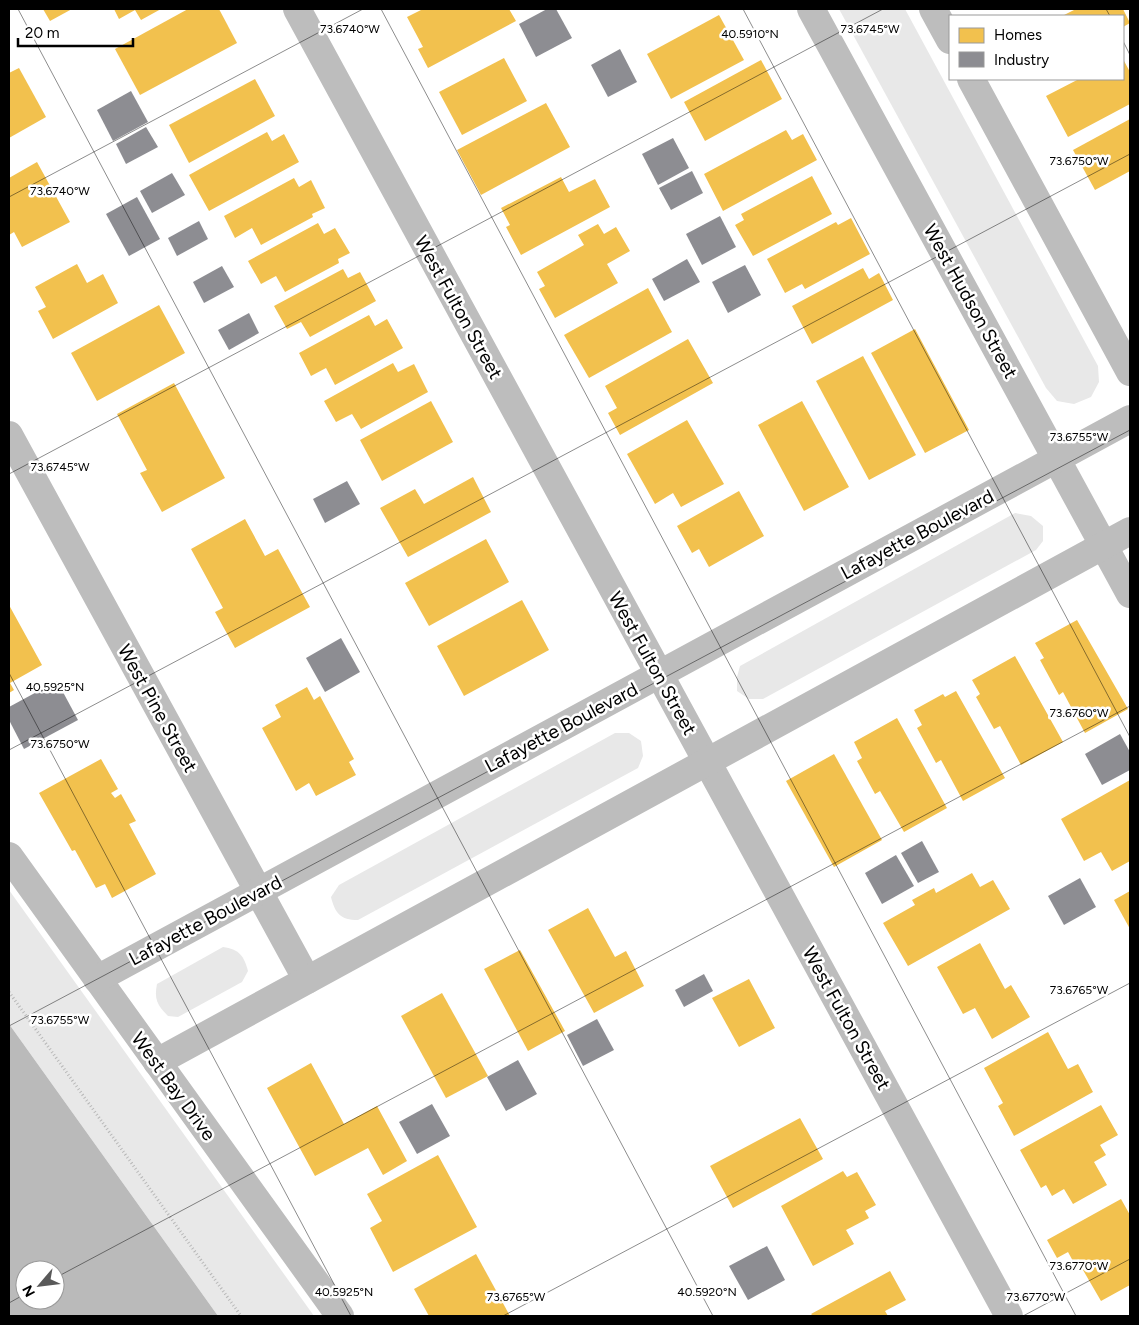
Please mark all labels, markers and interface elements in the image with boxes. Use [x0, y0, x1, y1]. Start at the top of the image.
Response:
scale bar [18, 15, 132, 47]
legend [949, 15, 1124, 80]
text: 73.6740°W [320, 22, 380, 36]
text: 73.6745°W [840, 22, 900, 36]
text: 20 m [25, 24, 59, 42]
text: Homes [994, 26, 1042, 44]
text: 40.5910°N [721, 27, 779, 41]
text: Industry [994, 51, 1049, 69]
text: 73.6750°W [1049, 154, 1109, 168]
text: 73.6740°W [30, 184, 90, 198]
street label: West Hudson Street [919, 220, 1023, 382]
street label: West Fulton Street [410, 232, 507, 383]
text: 73.6755°W [1050, 430, 1109, 444]
text: 73.6745°W [30, 460, 90, 474]
street label: Lafayette Boulevard [837, 484, 998, 585]
street label: West Fulton Street [604, 588, 701, 739]
street label: West Pine Street [113, 640, 202, 776]
street label: Lafayette Boulevard [481, 677, 642, 778]
text: 40.5925°N [26, 680, 84, 694]
text: 73.6760°W [1049, 706, 1109, 720]
text: 73.6750°W [30, 737, 90, 751]
street label: Lafayette Boulevard [125, 870, 286, 971]
street label: West Fulton Street [798, 943, 895, 1094]
text: 73.6765°W [1050, 983, 1109, 997]
text: 73.6755°W [31, 1013, 90, 1027]
street label: West Bay Drive [127, 1028, 221, 1145]
text: 73.6770°W [1050, 1259, 1109, 1273]
north arrow [15, 1260, 65, 1310]
text: N [19, 1282, 39, 1300]
text: 40.5925°N [315, 1285, 373, 1299]
text: 40.5920°N [677, 1285, 737, 1299]
text: 73.6765°W [487, 1290, 546, 1304]
text: 73.6770°W [1007, 1290, 1066, 1304]

